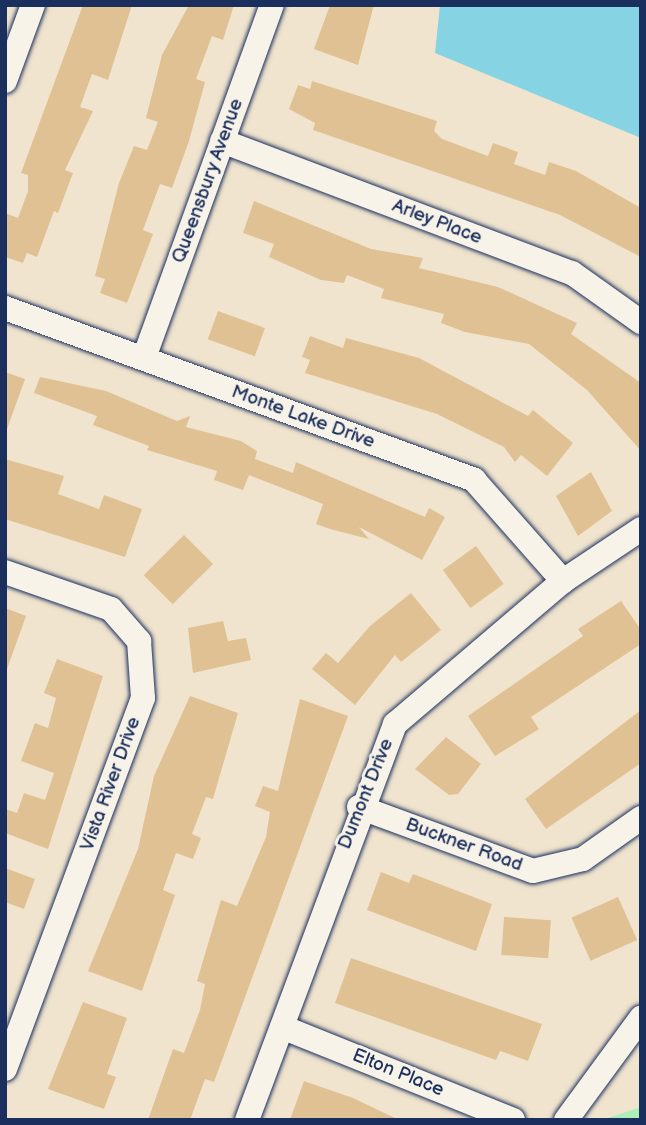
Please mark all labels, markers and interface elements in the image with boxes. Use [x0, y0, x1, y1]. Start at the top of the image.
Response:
street label: Queensbury Avenue [167, 95, 249, 267]
street label: Arley Place [388, 194, 486, 250]
street label: Monte Lake Drive [228, 381, 378, 453]
street label: Vista River Drive [76, 714, 146, 854]
street label: Dumont Drive [333, 735, 399, 853]
street label: Buckner Road [402, 813, 526, 877]
street label: Elton Place [349, 1044, 447, 1102]

